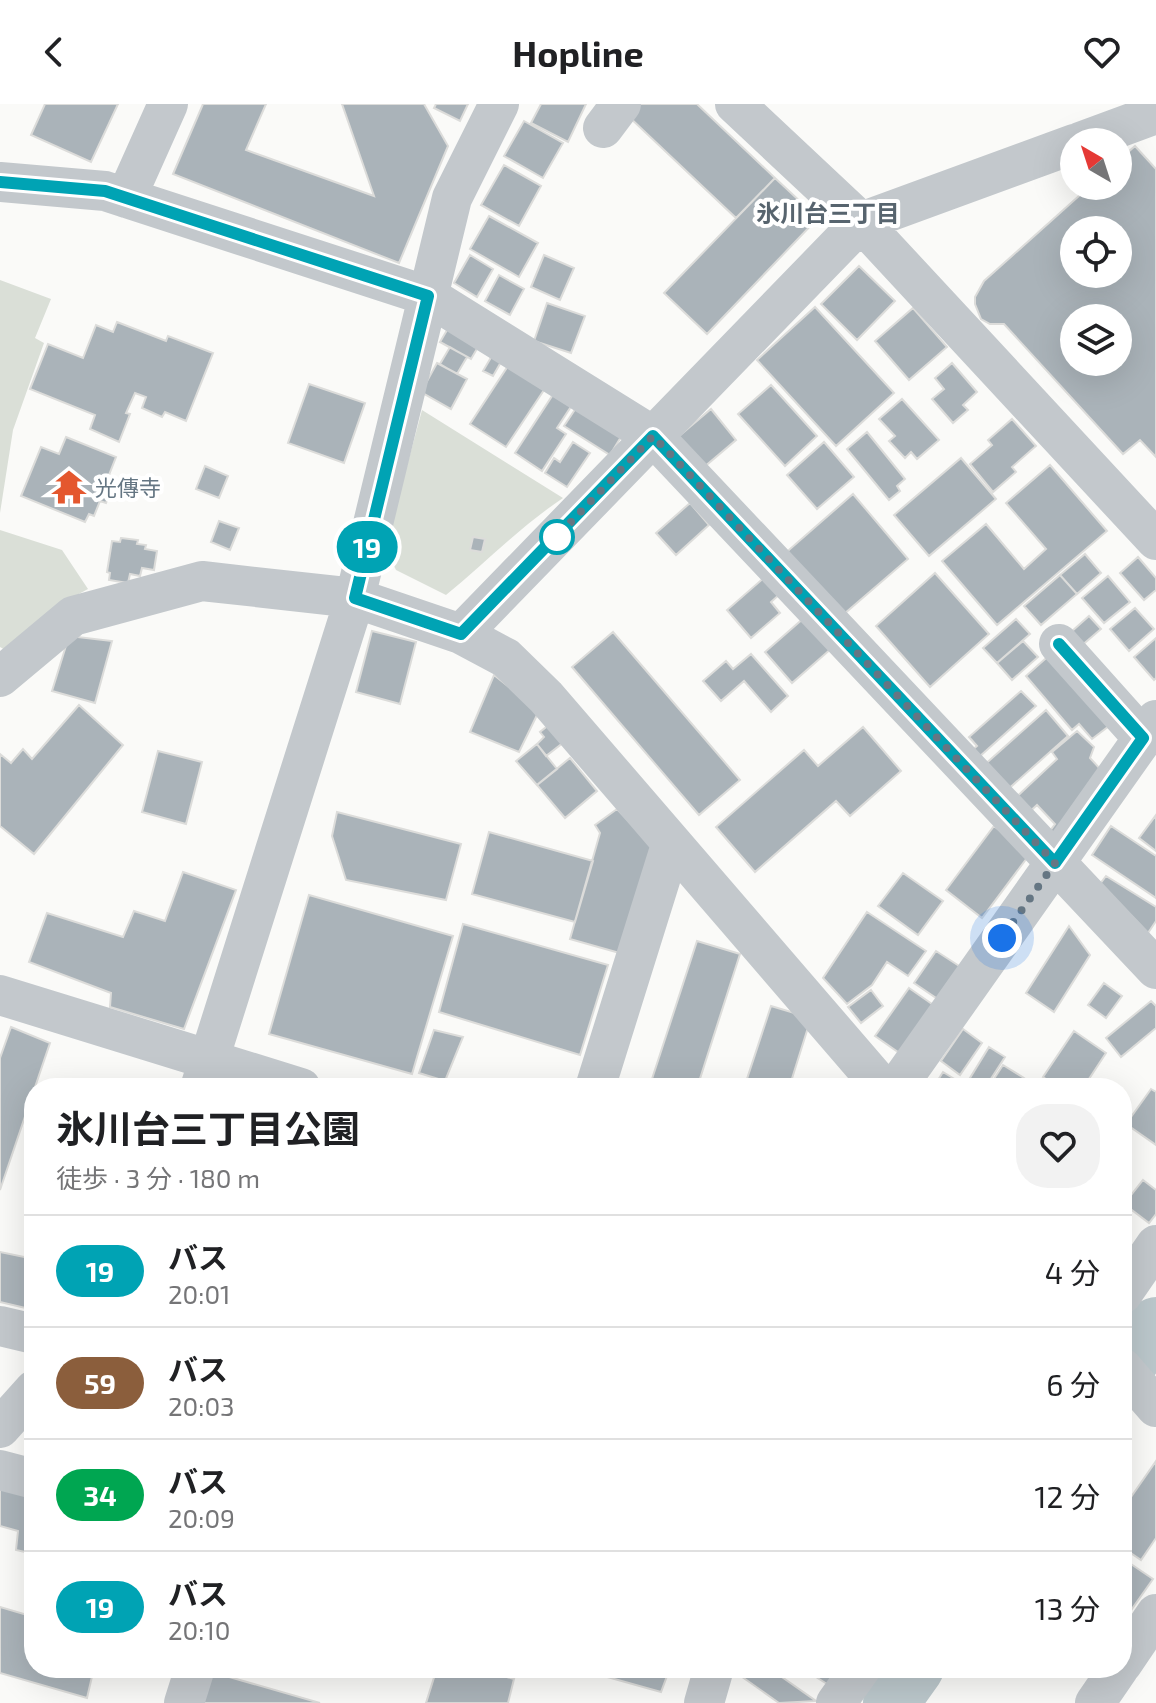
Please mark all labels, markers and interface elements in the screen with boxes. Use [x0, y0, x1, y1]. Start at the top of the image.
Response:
icon: back [32, 30, 76, 74]
icon: heart [1080, 30, 1124, 74]
text: Hopline [512, 31, 644, 74]
north arrow [1060, 128, 1132, 200]
map controls [1060, 128, 1132, 376]
district label: 氷川台三丁目 [756, 198, 900, 227]
button: locate [1060, 216, 1132, 288]
button: layers [1060, 304, 1132, 376]
temple icon: 光傳寺 [50, 468, 88, 506]
place label: 光傳寺 [95, 474, 161, 500]
unlabelled marker [540, 520, 574, 554]
line badge: 19 [331, 521, 403, 573]
text: 19 [353, 530, 381, 564]
your location [982, 918, 1022, 958]
button: heart [1016, 1104, 1100, 1188]
text: 氷川台三丁目公園 [56, 1105, 360, 1151]
text: 徒歩 · 3 分 · 180 m [56, 1162, 260, 1193]
text: バス [168, 1239, 228, 1275]
text: 19 [86, 1254, 114, 1288]
text: 4 分 [1045, 1254, 1100, 1290]
text: 20:01 [168, 1278, 230, 1309]
text: バス [168, 1351, 228, 1387]
text: 59 [84, 1366, 116, 1400]
text: 6 分 [1046, 1366, 1100, 1402]
text: 20:03 [168, 1390, 235, 1421]
text: バス [168, 1463, 228, 1499]
text: 34 [83, 1478, 117, 1512]
text: 12 分 [1035, 1478, 1100, 1514]
text: 20:09 [168, 1502, 235, 1533]
text: バス [168, 1575, 228, 1611]
text: 19 [86, 1590, 114, 1624]
text: 13 分 [1035, 1590, 1100, 1626]
text: 20:10 [168, 1614, 230, 1645]

